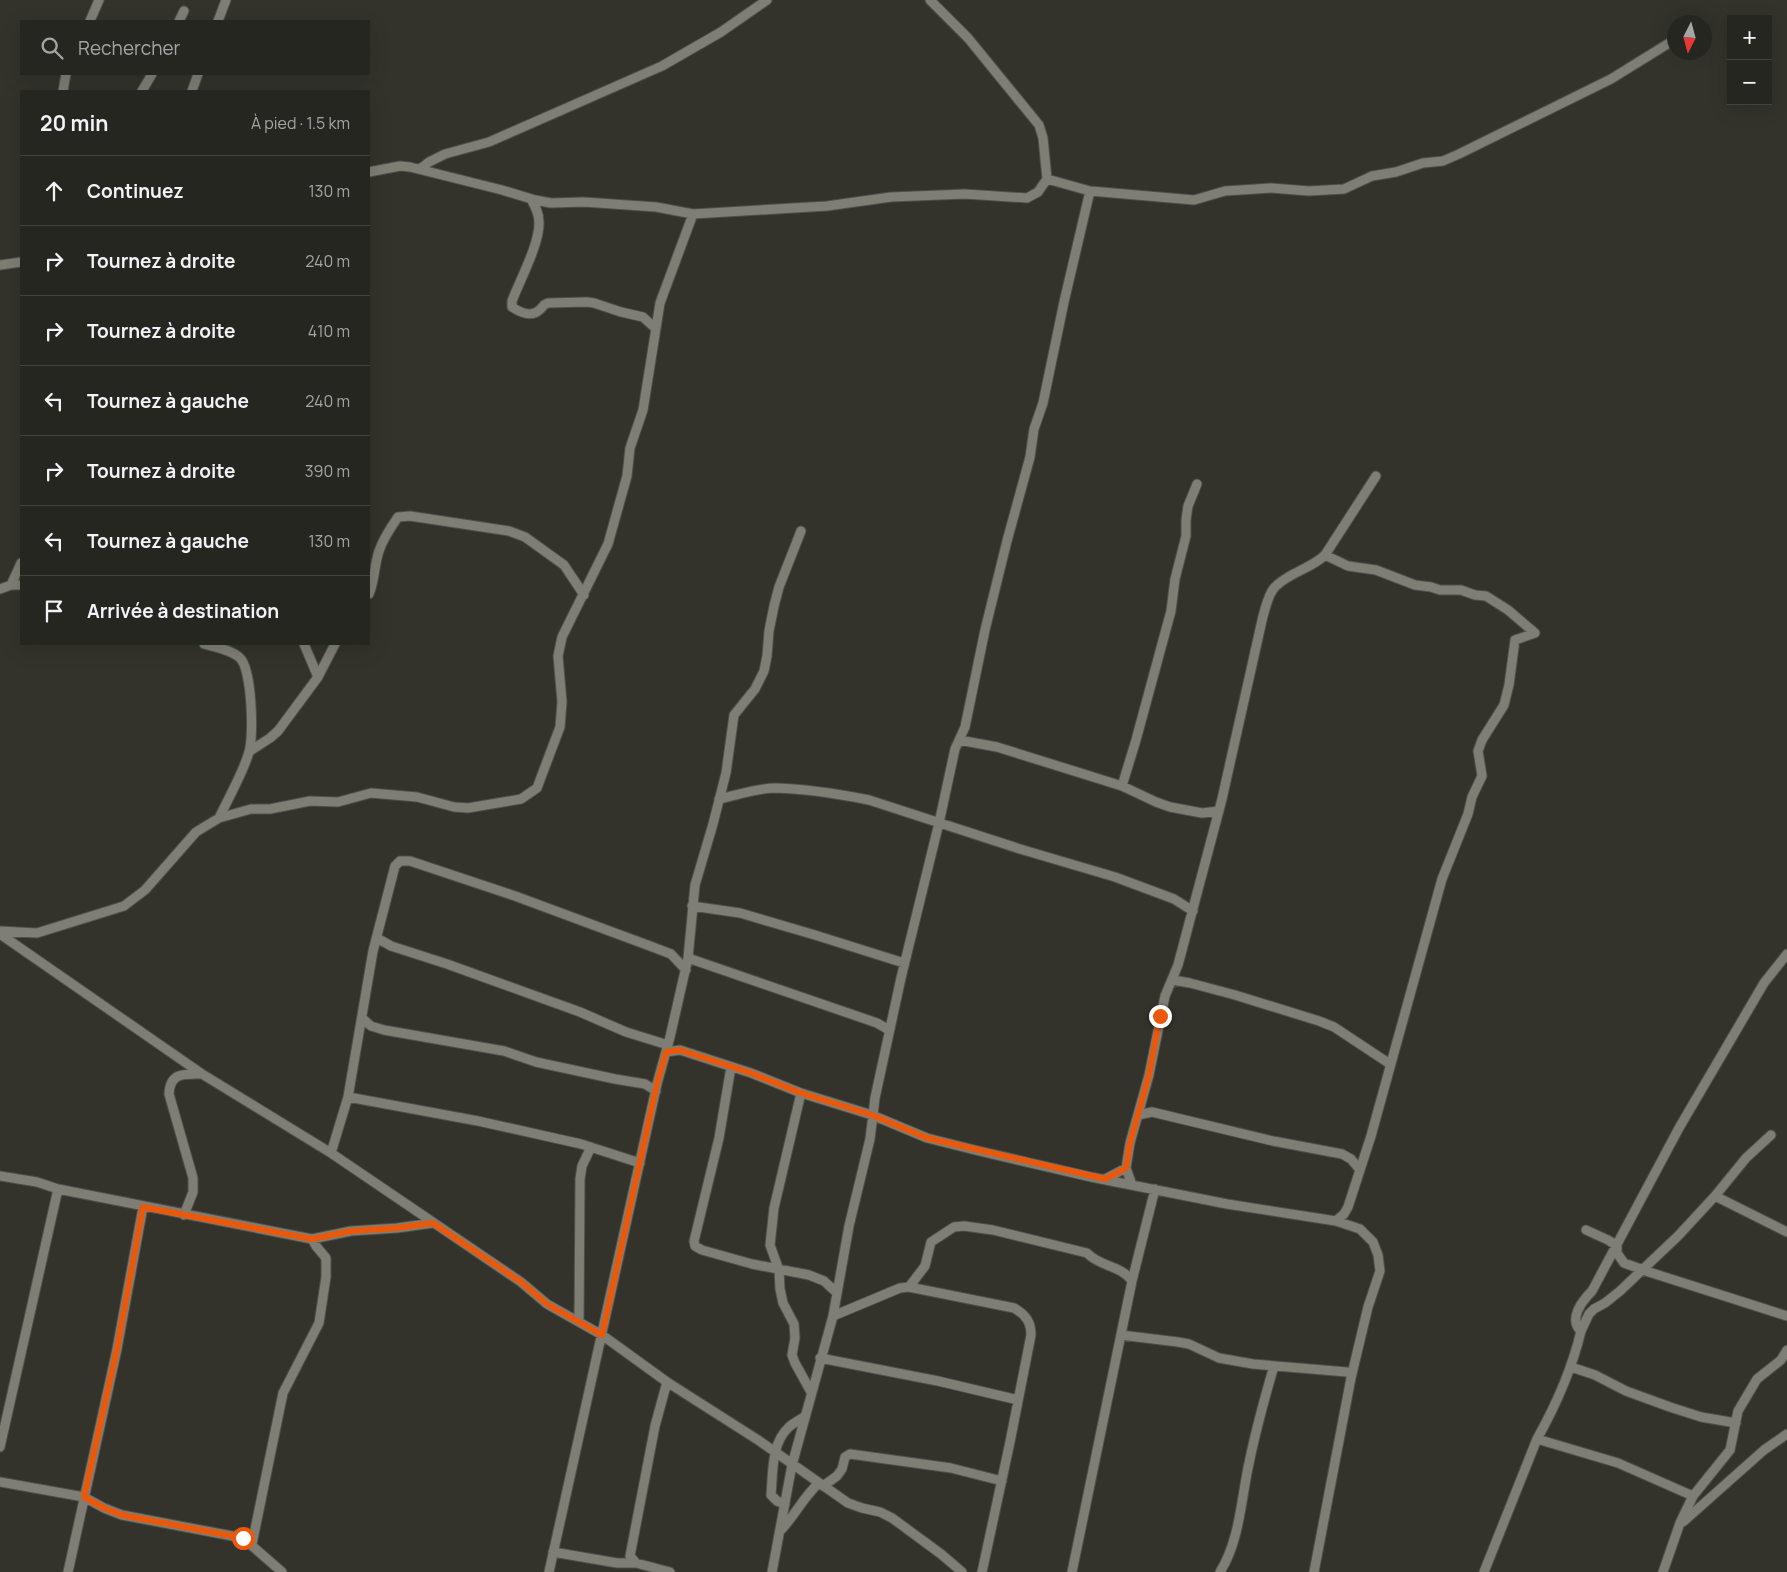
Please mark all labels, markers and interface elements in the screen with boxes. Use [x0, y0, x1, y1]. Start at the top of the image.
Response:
north arrow [1667, 15, 1712, 60]
map controls [1727, 15, 1772, 105]
button: + [1727, 15, 1772, 60]
search box [20, 20, 370, 75]
icon: search [38, 34, 66, 62]
text: Rechercher [78, 35, 180, 61]
button: − [1727, 60, 1772, 105]
text: 20 min [40, 109, 108, 137]
text: À pied · 1.5 km [251, 112, 350, 134]
icon: ahead [40, 177, 68, 205]
text: Continuez [87, 178, 184, 204]
text: 130 m [308, 180, 350, 202]
icon: right [40, 247, 68, 275]
text: Tournez à droite [87, 248, 235, 274]
text: 240 m [305, 250, 350, 272]
icon: right [40, 317, 68, 345]
text: Tournez à droite [87, 318, 235, 344]
text: 410 m [308, 320, 350, 342]
icon: left [40, 387, 68, 415]
text: Tournez à gauche [87, 388, 249, 414]
text: 240 m [305, 390, 350, 412]
icon: right [40, 457, 68, 485]
text: Tournez à droite [87, 458, 235, 484]
text: 390 m [305, 460, 350, 482]
icon: left [40, 527, 68, 555]
text: Tournez à gauche [87, 528, 249, 554]
text: 130 m [308, 530, 350, 552]
icon: arrive [40, 597, 68, 625]
text: Arrivée à destination [87, 598, 279, 624]
route end [1149, 1005, 1172, 1028]
route start [232, 1527, 255, 1550]

